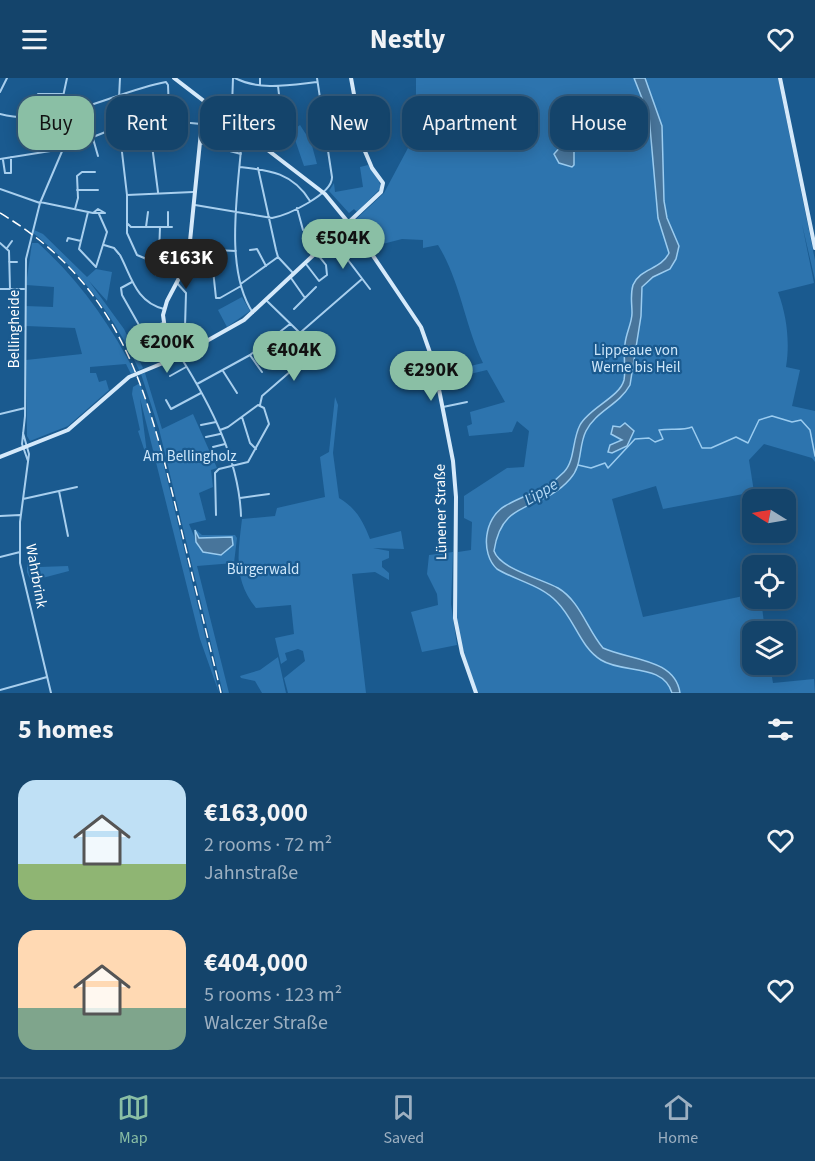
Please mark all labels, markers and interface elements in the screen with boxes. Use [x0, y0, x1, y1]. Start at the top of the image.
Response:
text: Nestly [370, 20, 445, 59]
icon: menu [18, 23, 51, 56]
icon: heart [764, 23, 797, 56]
chip: Buy [18, 96, 94, 150]
chip: Rent [106, 96, 188, 150]
chip: Filters [200, 96, 296, 150]
chip: New [308, 96, 390, 150]
chip: Apartment [402, 96, 538, 150]
chip: House [550, 96, 648, 150]
pin: €504K [301, 219, 385, 270]
text: €504K [316, 224, 370, 252]
pin: €163K [144, 239, 228, 290]
text: €163K [159, 244, 213, 272]
street label: Bellingheide [4, 290, 25, 368]
pin: €200K [125, 323, 209, 374]
text: €200K [140, 328, 194, 356]
pin: €404K [252, 331, 336, 382]
text: €404K [267, 336, 321, 364]
park label: Lippeaue von Werne bis Heil [591, 340, 681, 378]
pin: €290K [389, 351, 473, 402]
text: €290K [404, 356, 458, 384]
park label: Am Bellingholz [143, 446, 237, 467]
street label: Lünener Straße [430, 464, 452, 560]
water label: Lippe [520, 473, 562, 511]
north arrow [742, 489, 796, 543]
map controls [742, 489, 796, 675]
street label: Wahrbrink [20, 542, 52, 611]
button: locate [742, 555, 796, 609]
park label: Bürgerwald [227, 559, 299, 580]
button: layers [742, 621, 796, 675]
text: 5 homes [18, 711, 113, 748]
icon: filters [764, 713, 797, 746]
text: €163,000 [204, 794, 308, 831]
icon: home [66, 804, 138, 876]
icon: heart [764, 824, 797, 857]
text: 2 rooms · 72 m² [204, 831, 332, 859]
text: Jahnstraße [204, 859, 298, 887]
text: €404,000 [204, 944, 308, 981]
icon: home [66, 954, 138, 1026]
icon: heart [764, 974, 797, 1007]
text: 5 rooms · 123 m² [204, 981, 342, 1009]
text: Walczer Straße [204, 1009, 328, 1037]
tab: Map [117, 1091, 150, 1149]
tab: Saved [383, 1091, 424, 1149]
tab: Home [658, 1091, 698, 1149]

